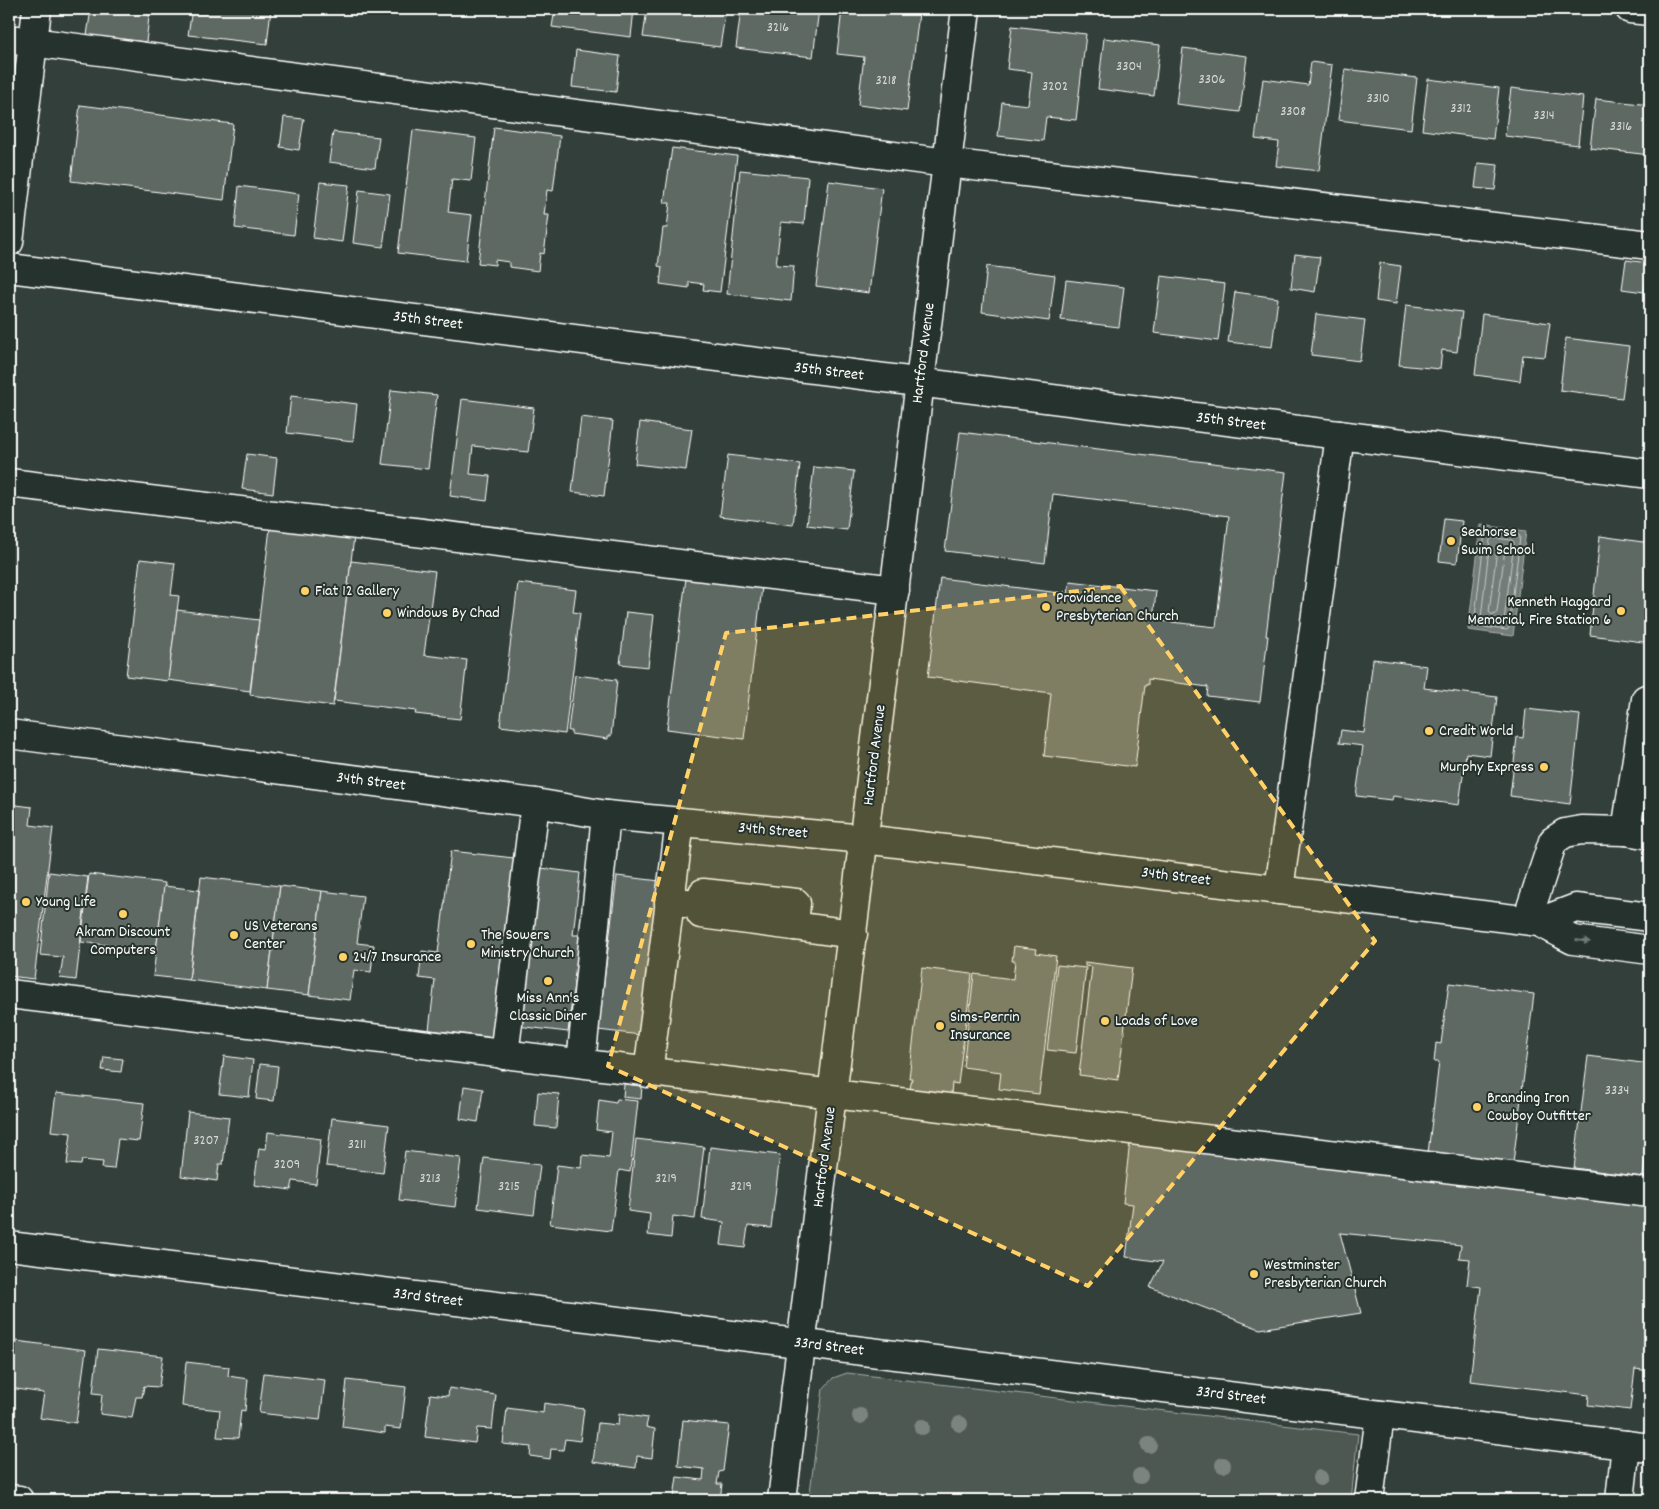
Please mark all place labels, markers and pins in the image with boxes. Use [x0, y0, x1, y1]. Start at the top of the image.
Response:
place label: Seahorse Swim School [1461, 521, 1535, 562]
marker: Seahorse Swim School [1445, 535, 1457, 547]
place label: Fiat 12 Gallery [315, 580, 399, 603]
marker: Fiat 12 Gallery [299, 585, 311, 597]
place label: Providence Presbyterian Church [1056, 587, 1179, 628]
place label: Kenneth Haggard Memorial, Fire Station 6 [1468, 591, 1611, 632]
marker: Providence Presbyterian Church [1040, 601, 1052, 613]
place label: Windows By Chad [397, 602, 500, 625]
marker: Kenneth Haggard Memorial, Fire Station 6 [1615, 605, 1627, 617]
marker: Windows By Chad [381, 607, 393, 619]
place label: Credit World [1439, 720, 1513, 743]
marker: Credit World [1423, 725, 1435, 737]
place label: Murphy Express [1440, 756, 1534, 779]
marker: Murphy Express [1538, 761, 1550, 773]
place label: Young Life [36, 891, 96, 914]
marker: Young Life [20, 896, 32, 908]
marker: Akram Discount Computers [117, 908, 129, 920]
place label: US Veterans Center [244, 915, 318, 956]
place label: Akram Discount Computers [75, 921, 171, 962]
place label: The Sowers Ministry Church [481, 924, 574, 965]
marker: US Veterans Center [228, 929, 240, 941]
marker: The Sowers Ministry Church [465, 938, 477, 950]
place label: 24/7 Insurance [353, 946, 441, 969]
marker: 24/7 Insurance [337, 951, 349, 963]
marker: Miss Ann's Classic Diner [542, 975, 554, 987]
place label: Miss Ann's Classic Diner [509, 987, 587, 1028]
place label: Sims-Perrin Insurance [950, 1006, 1020, 1047]
place label: Loads of Love [1115, 1010, 1198, 1033]
marker: Loads of Love [1099, 1015, 1111, 1027]
marker: Sims-Perrin Insurance [934, 1020, 946, 1032]
place label: Branding Iron Cowboy Outfitter [1487, 1087, 1591, 1128]
marker: Branding Iron Cowboy Outfitter [1471, 1101, 1483, 1113]
place label: Westminster Presbyterian Church [1264, 1254, 1387, 1295]
marker: Westminster Presbyterian Church [1248, 1268, 1260, 1280]

